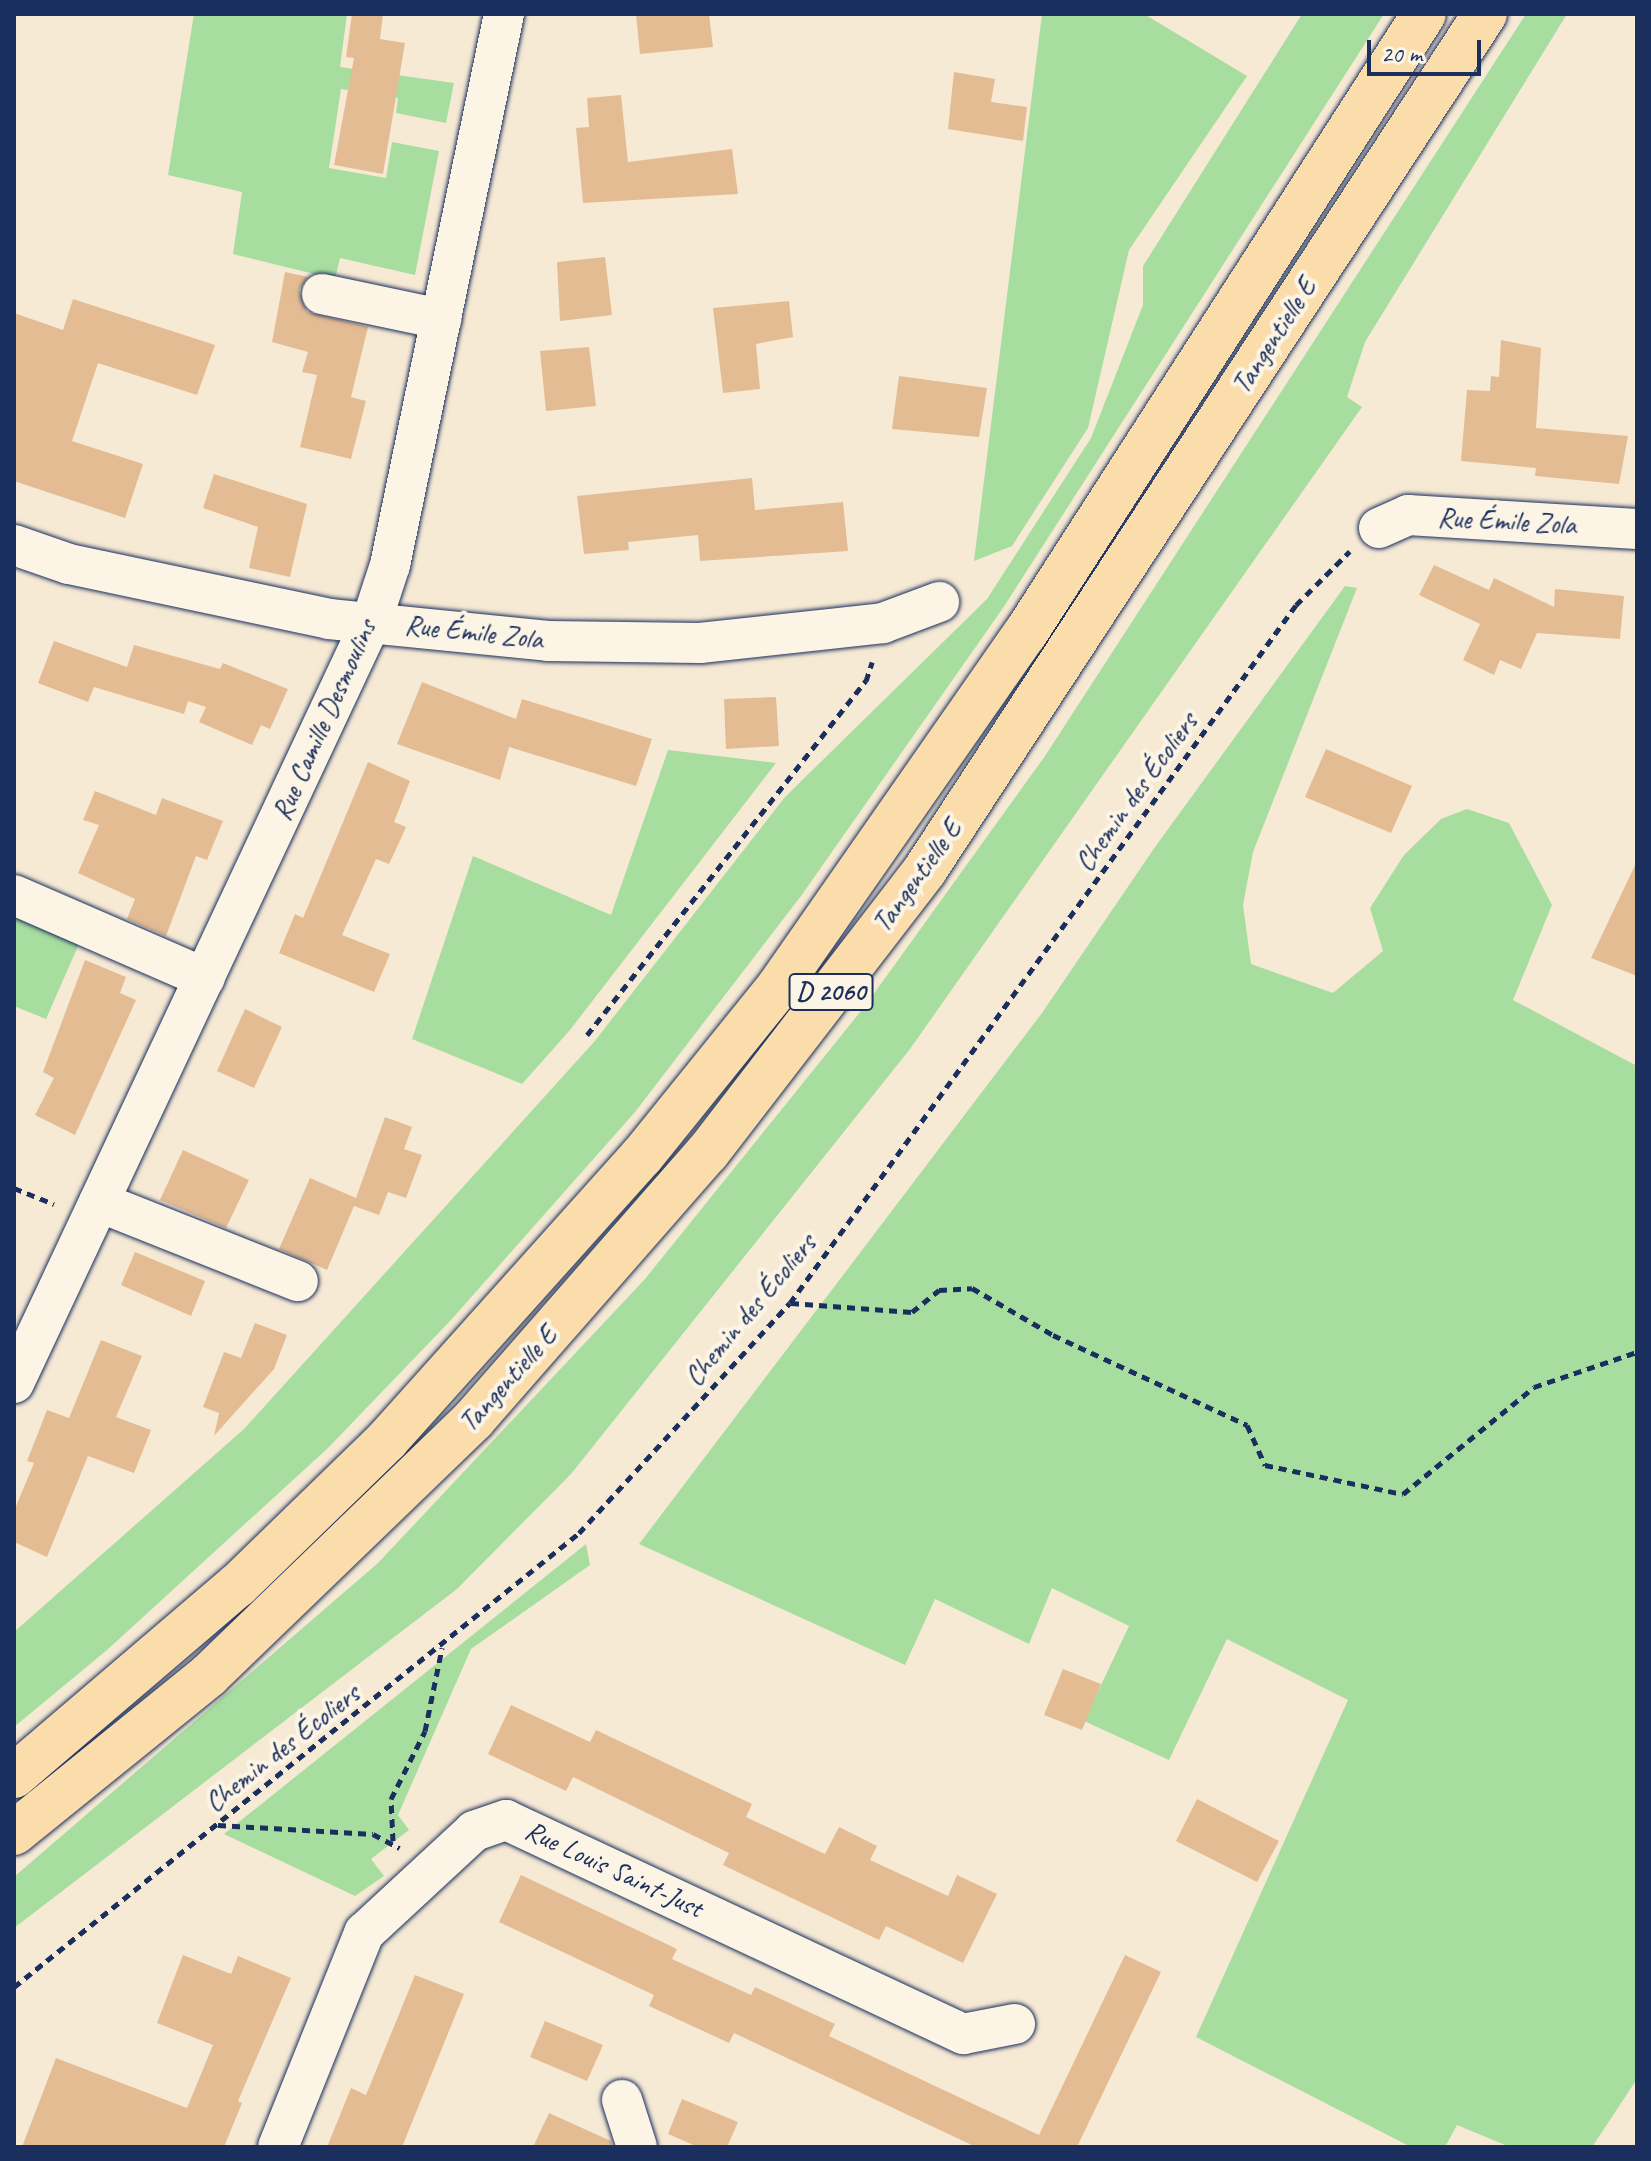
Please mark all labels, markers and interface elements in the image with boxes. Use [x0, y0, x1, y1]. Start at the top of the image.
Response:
scale bar [1371, 24, 1485, 74]
text: 20 m [1381, 39, 1422, 69]
street label: Tangentielle E [1224, 272, 1324, 400]
street label: Rue Émile Zola [1438, 501, 1576, 541]
street label: Rue Émile Zola [404, 608, 544, 656]
street label: Rue Camille Desmoulins [265, 614, 383, 826]
street label: Chemin des Écoliers [1067, 706, 1205, 878]
street label: Tangentielle E [865, 813, 969, 939]
road number: D 2060 [787, 970, 875, 1014]
street label: Chemin des Écoliers [677, 1227, 823, 1393]
street label: Tangentielle E [452, 1319, 564, 1439]
street label: Chemin des Écoliers [198, 1677, 366, 1819]
street label: Rue Louis Saint-Just [519, 1813, 709, 1925]

